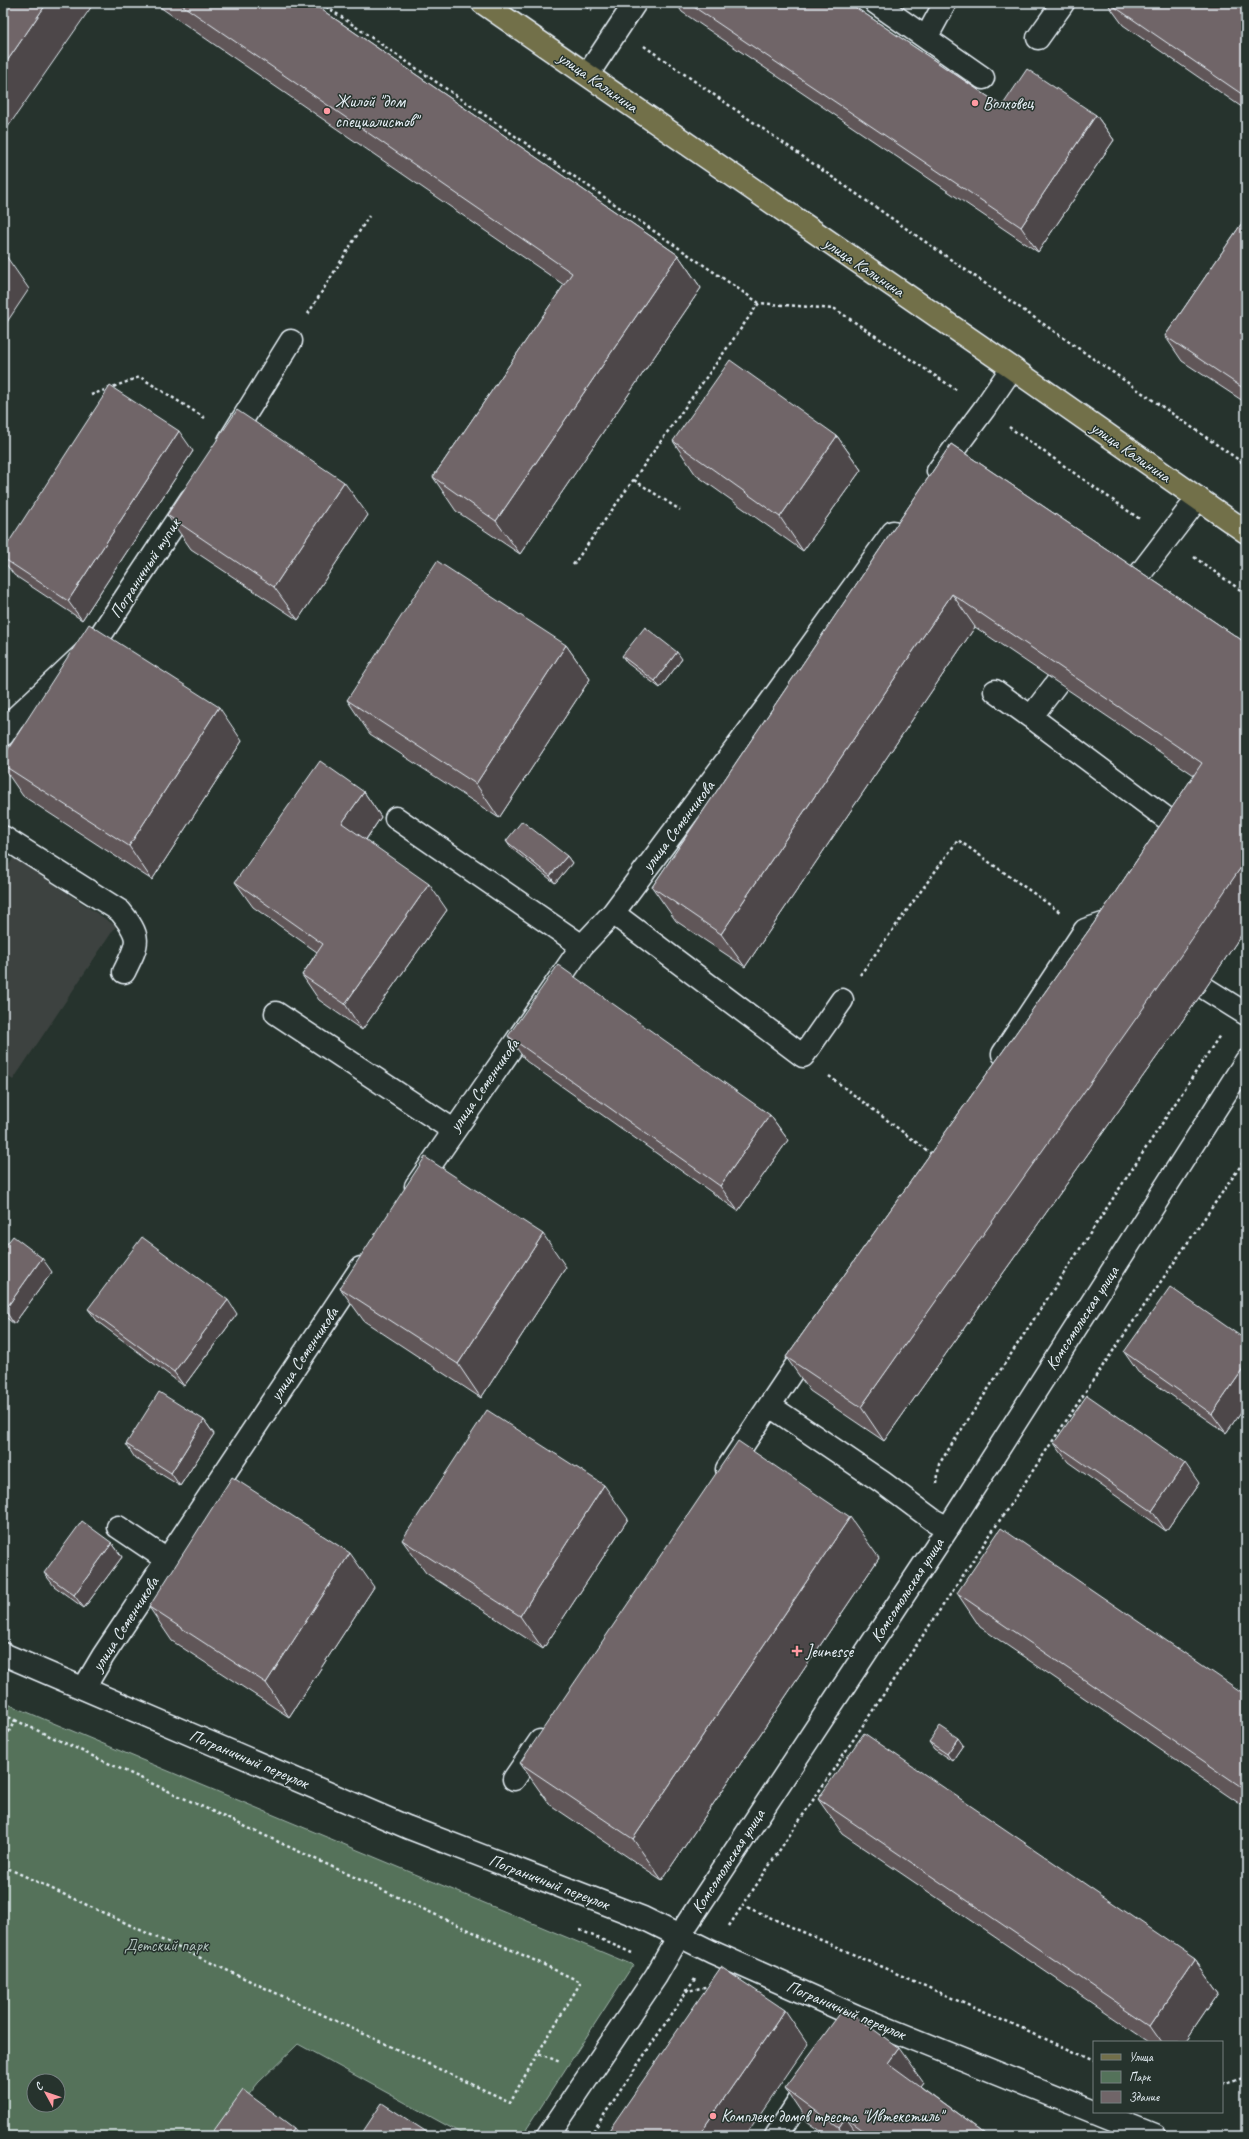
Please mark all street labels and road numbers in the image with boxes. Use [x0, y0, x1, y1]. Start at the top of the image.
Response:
street label: улица Калинина [553, 46, 643, 118]
street label: улица Калинина [819, 232, 910, 303]
street label: улица Калинина [1086, 416, 1176, 488]
street label: Пограничный тупик [105, 512, 186, 622]
street label: улица Семенчикова [636, 775, 720, 876]
street label: улица Семенчикова [444, 1034, 524, 1136]
street label: Комсомольская улица [1041, 1261, 1124, 1374]
street label: улица Семенчикова [264, 1302, 344, 1406]
street label: Комсомольская улица [866, 1533, 949, 1646]
street label: улица Семенчикова [86, 1572, 164, 1676]
street label: Пограничный переулок [186, 1725, 313, 1794]
street label: Комсомольская улица [687, 1804, 770, 1917]
street label: Пограничный переулок [486, 1849, 614, 1915]
street label: Пограничный переулок [783, 1976, 910, 2045]

